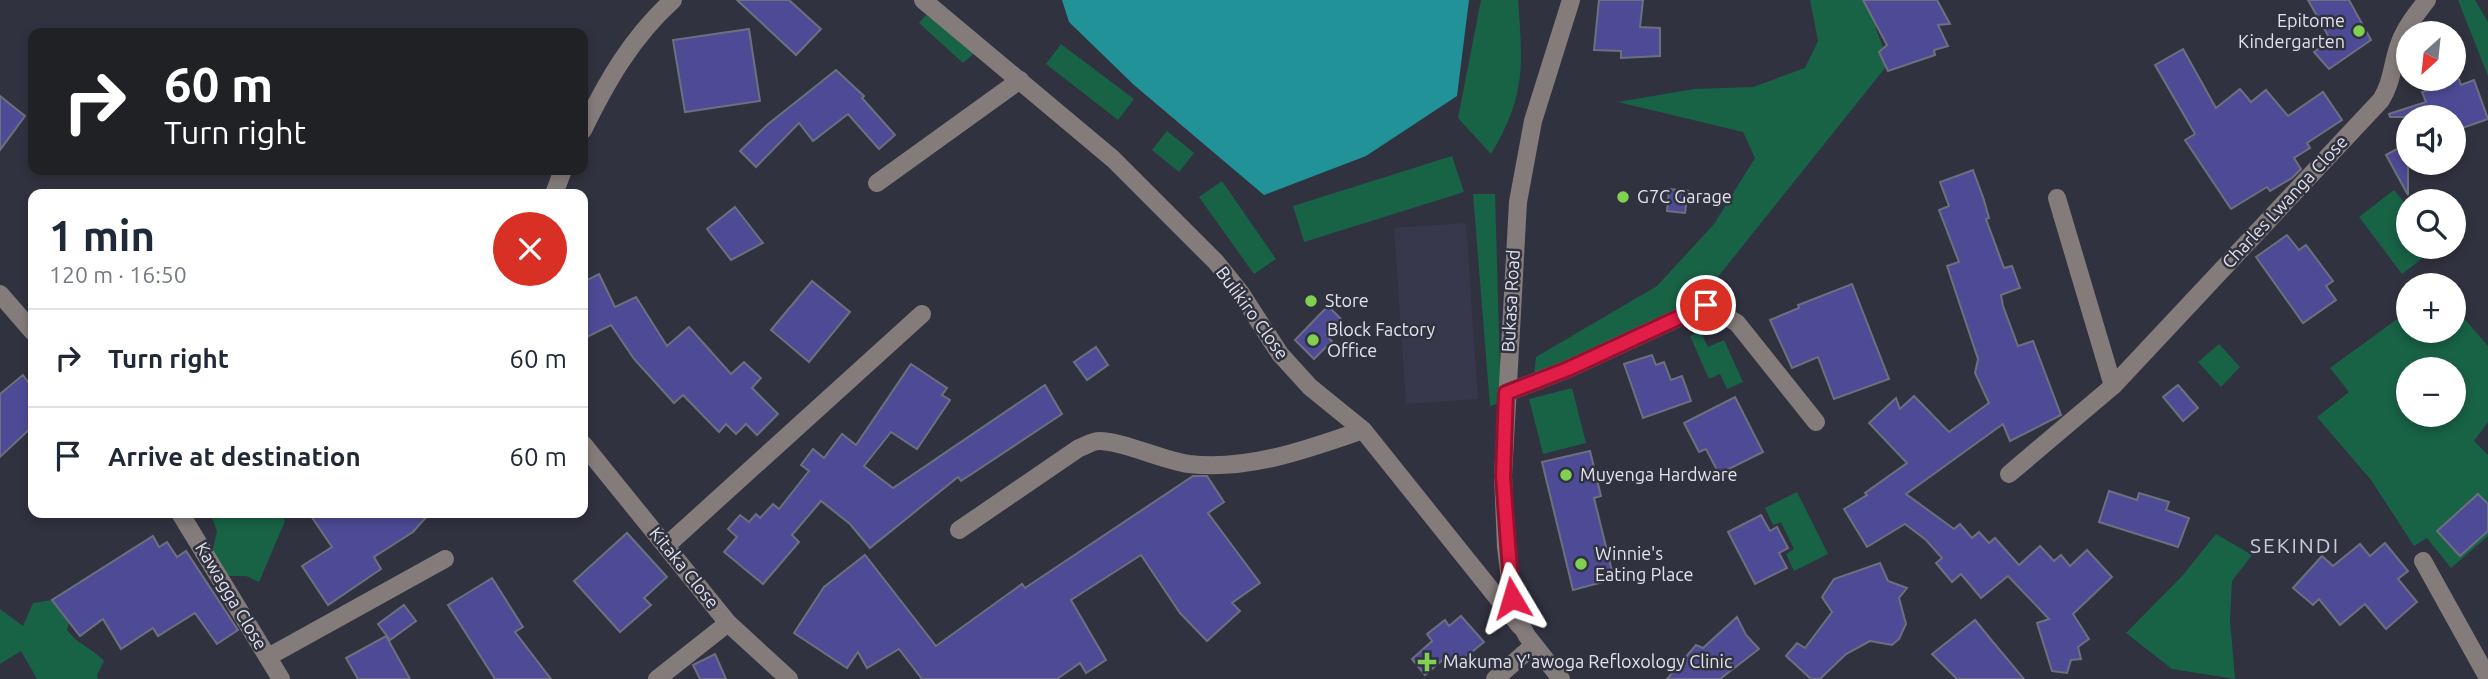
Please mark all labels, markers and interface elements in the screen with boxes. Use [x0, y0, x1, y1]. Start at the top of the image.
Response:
place label: Epitome Kindergarten [2238, 10, 2345, 51]
north arrow [2396, 21, 2466, 91]
map controls [2396, 21, 2466, 427]
marker: Epitome Kindergarten [2351, 23, 2367, 39]
icon: right [49, 56, 140, 147]
text: 60 m [164, 56, 273, 111]
button: sound [2396, 105, 2466, 175]
text: Turn right [164, 114, 306, 150]
street label: Charles Lwanga Close [2218, 131, 2351, 272]
place label: G7C Garage [1637, 186, 1732, 206]
marker: G7C Garage [1615, 189, 1631, 205]
button: search [2396, 189, 2466, 259]
text: 1 min [49, 212, 155, 259]
button: close [493, 212, 567, 286]
street label: Bukasa Road [1497, 249, 1523, 353]
text: 120 m · 16:50 [49, 262, 187, 287]
street label: Bulikiro Close [1212, 262, 1293, 363]
button: + [2396, 273, 2466, 343]
pin [1676, 275, 1736, 335]
icon: arrive [1687, 286, 1725, 324]
place label: Store [1325, 290, 1369, 310]
marker: Store [1303, 293, 1319, 309]
place label: Block Factory Office [1327, 319, 1435, 360]
marker: Block Factory Office [1305, 332, 1321, 348]
icon: right [49, 339, 87, 377]
text: Turn right [108, 344, 229, 373]
text: 60 m [509, 344, 567, 373]
button: − [2396, 357, 2466, 427]
icon: arrive [49, 437, 87, 475]
text: Arrive at destination [108, 442, 361, 471]
text: 60 m [509, 442, 567, 471]
place label: Muyenga Hardware [1580, 464, 1738, 484]
marker: Muyenga Hardware [1558, 467, 1574, 483]
street label: Kitaka Close [646, 523, 724, 612]
district label: SEKINDI [2250, 533, 2340, 557]
street label: Kawagga Close [192, 538, 272, 653]
place label: Winnie's Eating Place [1595, 543, 1694, 584]
marker: Winnie's Eating Place [1573, 556, 1589, 572]
position arrow [1475, 561, 1549, 635]
place label: Makuma Y'awoga Refloxology Clinic [1443, 651, 1732, 671]
marker: Makuma Y'awoga Refloxology Clinic [1417, 652, 1437, 672]

